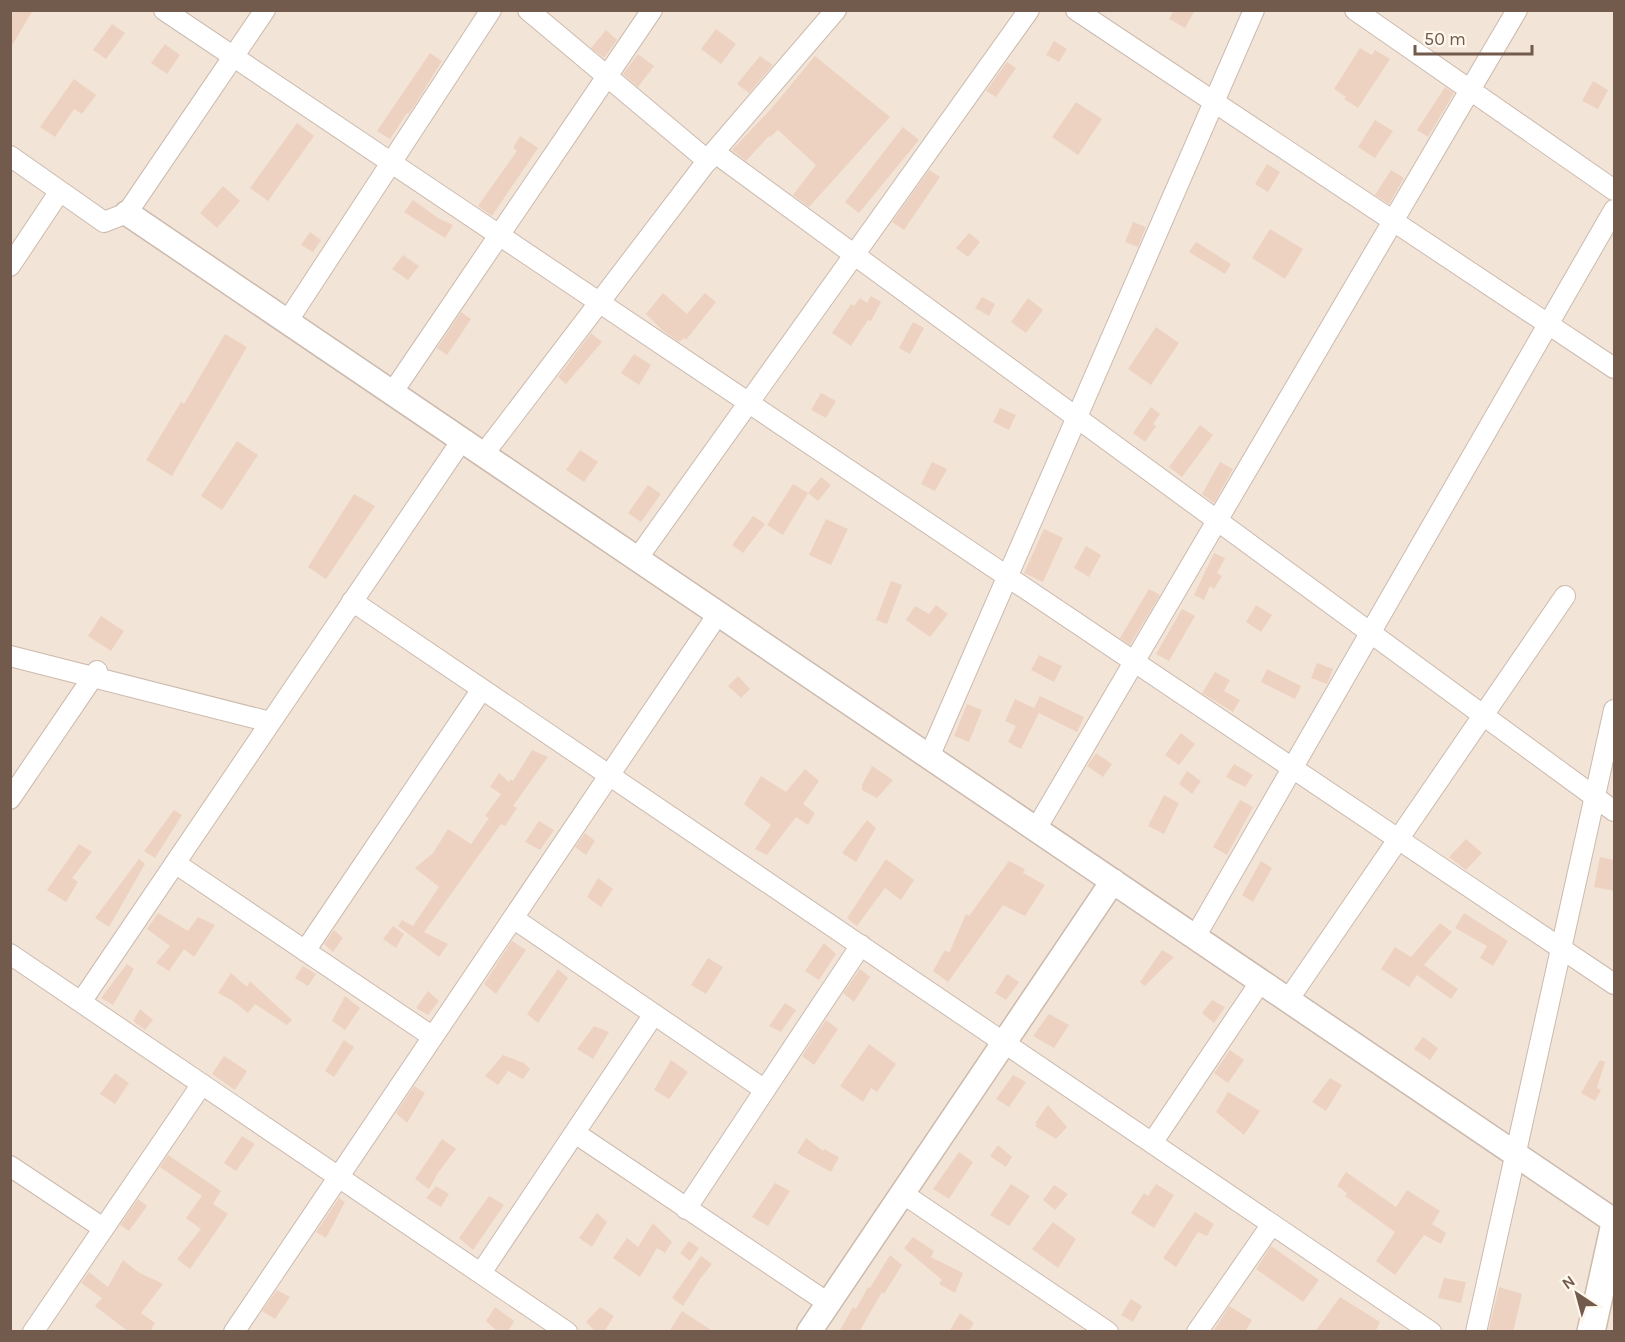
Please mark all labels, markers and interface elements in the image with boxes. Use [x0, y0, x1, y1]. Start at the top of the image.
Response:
scale bar [1415, 18, 1532, 56]
text: 50 m [1424, 28, 1466, 50]
north arrow [1547, 1264, 1607, 1324]
text: N [1558, 1271, 1579, 1293]

